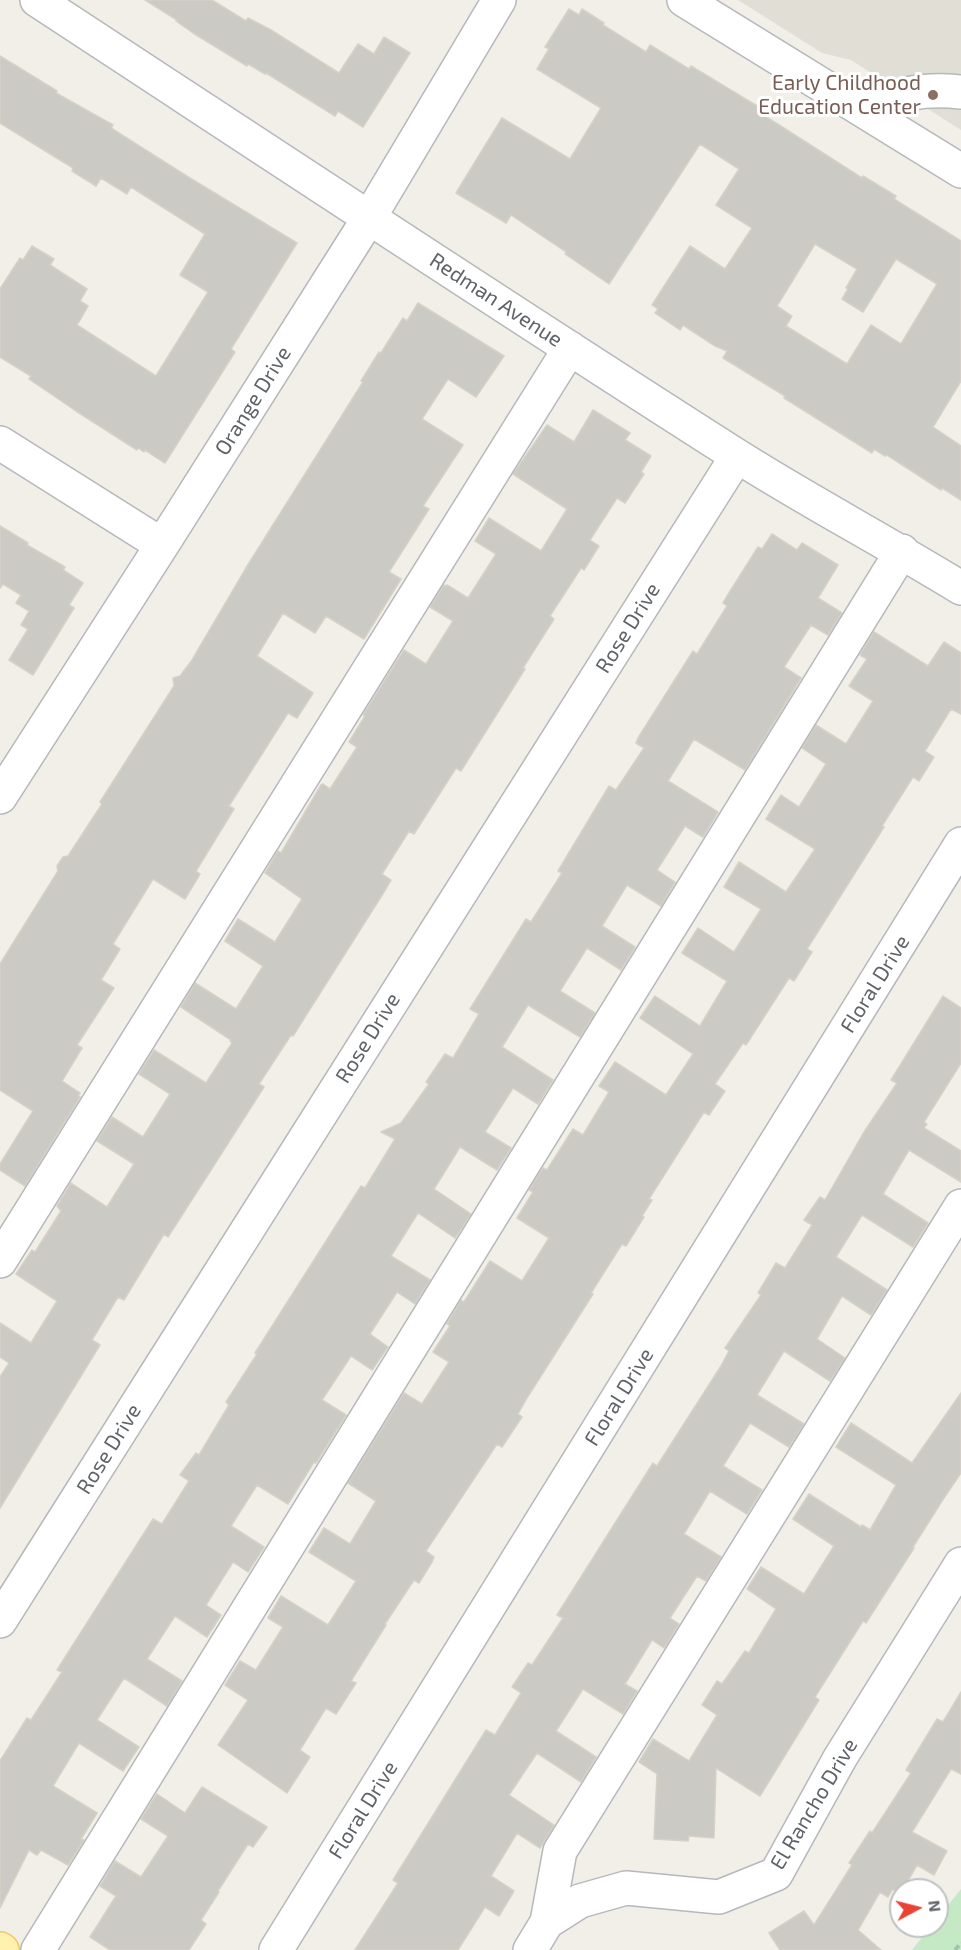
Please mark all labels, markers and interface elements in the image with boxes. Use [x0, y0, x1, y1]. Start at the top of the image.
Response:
place label: Early Childhood Education Center [758, 70, 921, 120]
marker: Early Childhood Education Center [926, 88, 940, 102]
street label: Redman Avenue [425, 248, 567, 352]
street label: Orange Drive [210, 342, 296, 460]
street label: Rose Drive [590, 578, 666, 678]
street label: Floral Drive [835, 931, 915, 1037]
street label: Rose Drive [330, 988, 406, 1088]
street label: Floral Drive [579, 1344, 659, 1450]
street label: Rose Drive [71, 1399, 147, 1499]
street label: El Rancho Drive [765, 1734, 863, 1874]
street label: Floral Drive [323, 1757, 403, 1863]
north arrow [889, 1878, 949, 1938]
text: N [925, 1899, 946, 1913]

